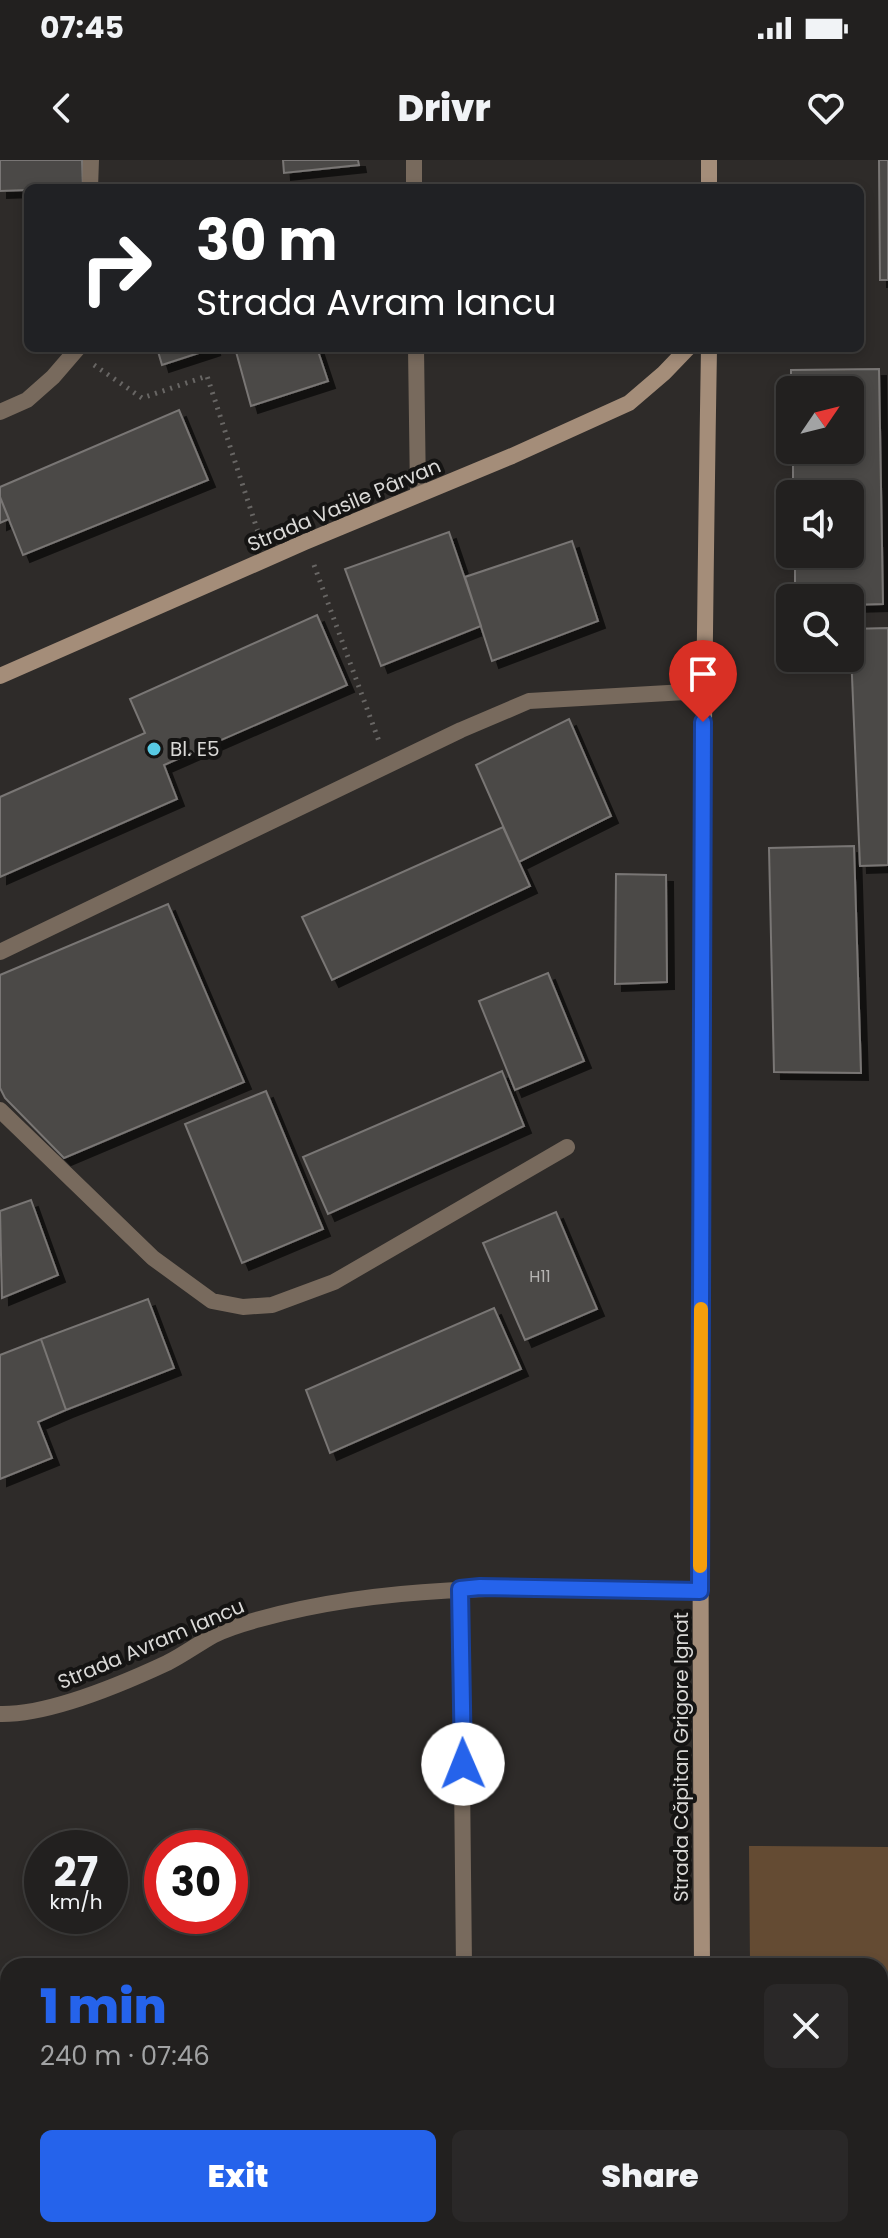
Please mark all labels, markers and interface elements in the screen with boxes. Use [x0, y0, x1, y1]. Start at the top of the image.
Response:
text: 07:45 [40, 6, 124, 49]
text: Drivr [397, 83, 491, 134]
icon: back [40, 86, 84, 130]
icon: heart [804, 86, 848, 130]
text: 30 m [196, 201, 338, 280]
icon: right [64, 216, 168, 320]
text: Strada Avram Iancu [196, 277, 556, 328]
north arrow [776, 376, 864, 464]
map controls [776, 376, 864, 672]
street label: Strada Vasile Pârvan [243, 452, 445, 558]
button: sound [776, 480, 864, 568]
button: search [776, 584, 864, 672]
pin [669, 640, 737, 722]
icon: arrive [681, 652, 725, 696]
place label: Bl. E5 [170, 735, 220, 763]
marker: Bl. E5 [145, 740, 163, 758]
house number: H11 [529, 1265, 551, 1288]
street label: Strada Avram Iancu [53, 1592, 249, 1696]
street label: Strada Căpitan Grigore Ignat [667, 1612, 695, 1902]
position arrow [421, 1722, 505, 1806]
speed limit sign: 30 [144, 1830, 248, 1934]
text: 27 [54, 1844, 98, 1900]
text: km/h [49, 1888, 103, 1916]
text: 1 min [40, 1973, 167, 2040]
button: close [764, 1984, 848, 2068]
text: 240 m · 07:46 [40, 2038, 210, 2074]
button: Exit [40, 2130, 436, 2222]
button: Share [452, 2130, 848, 2222]

